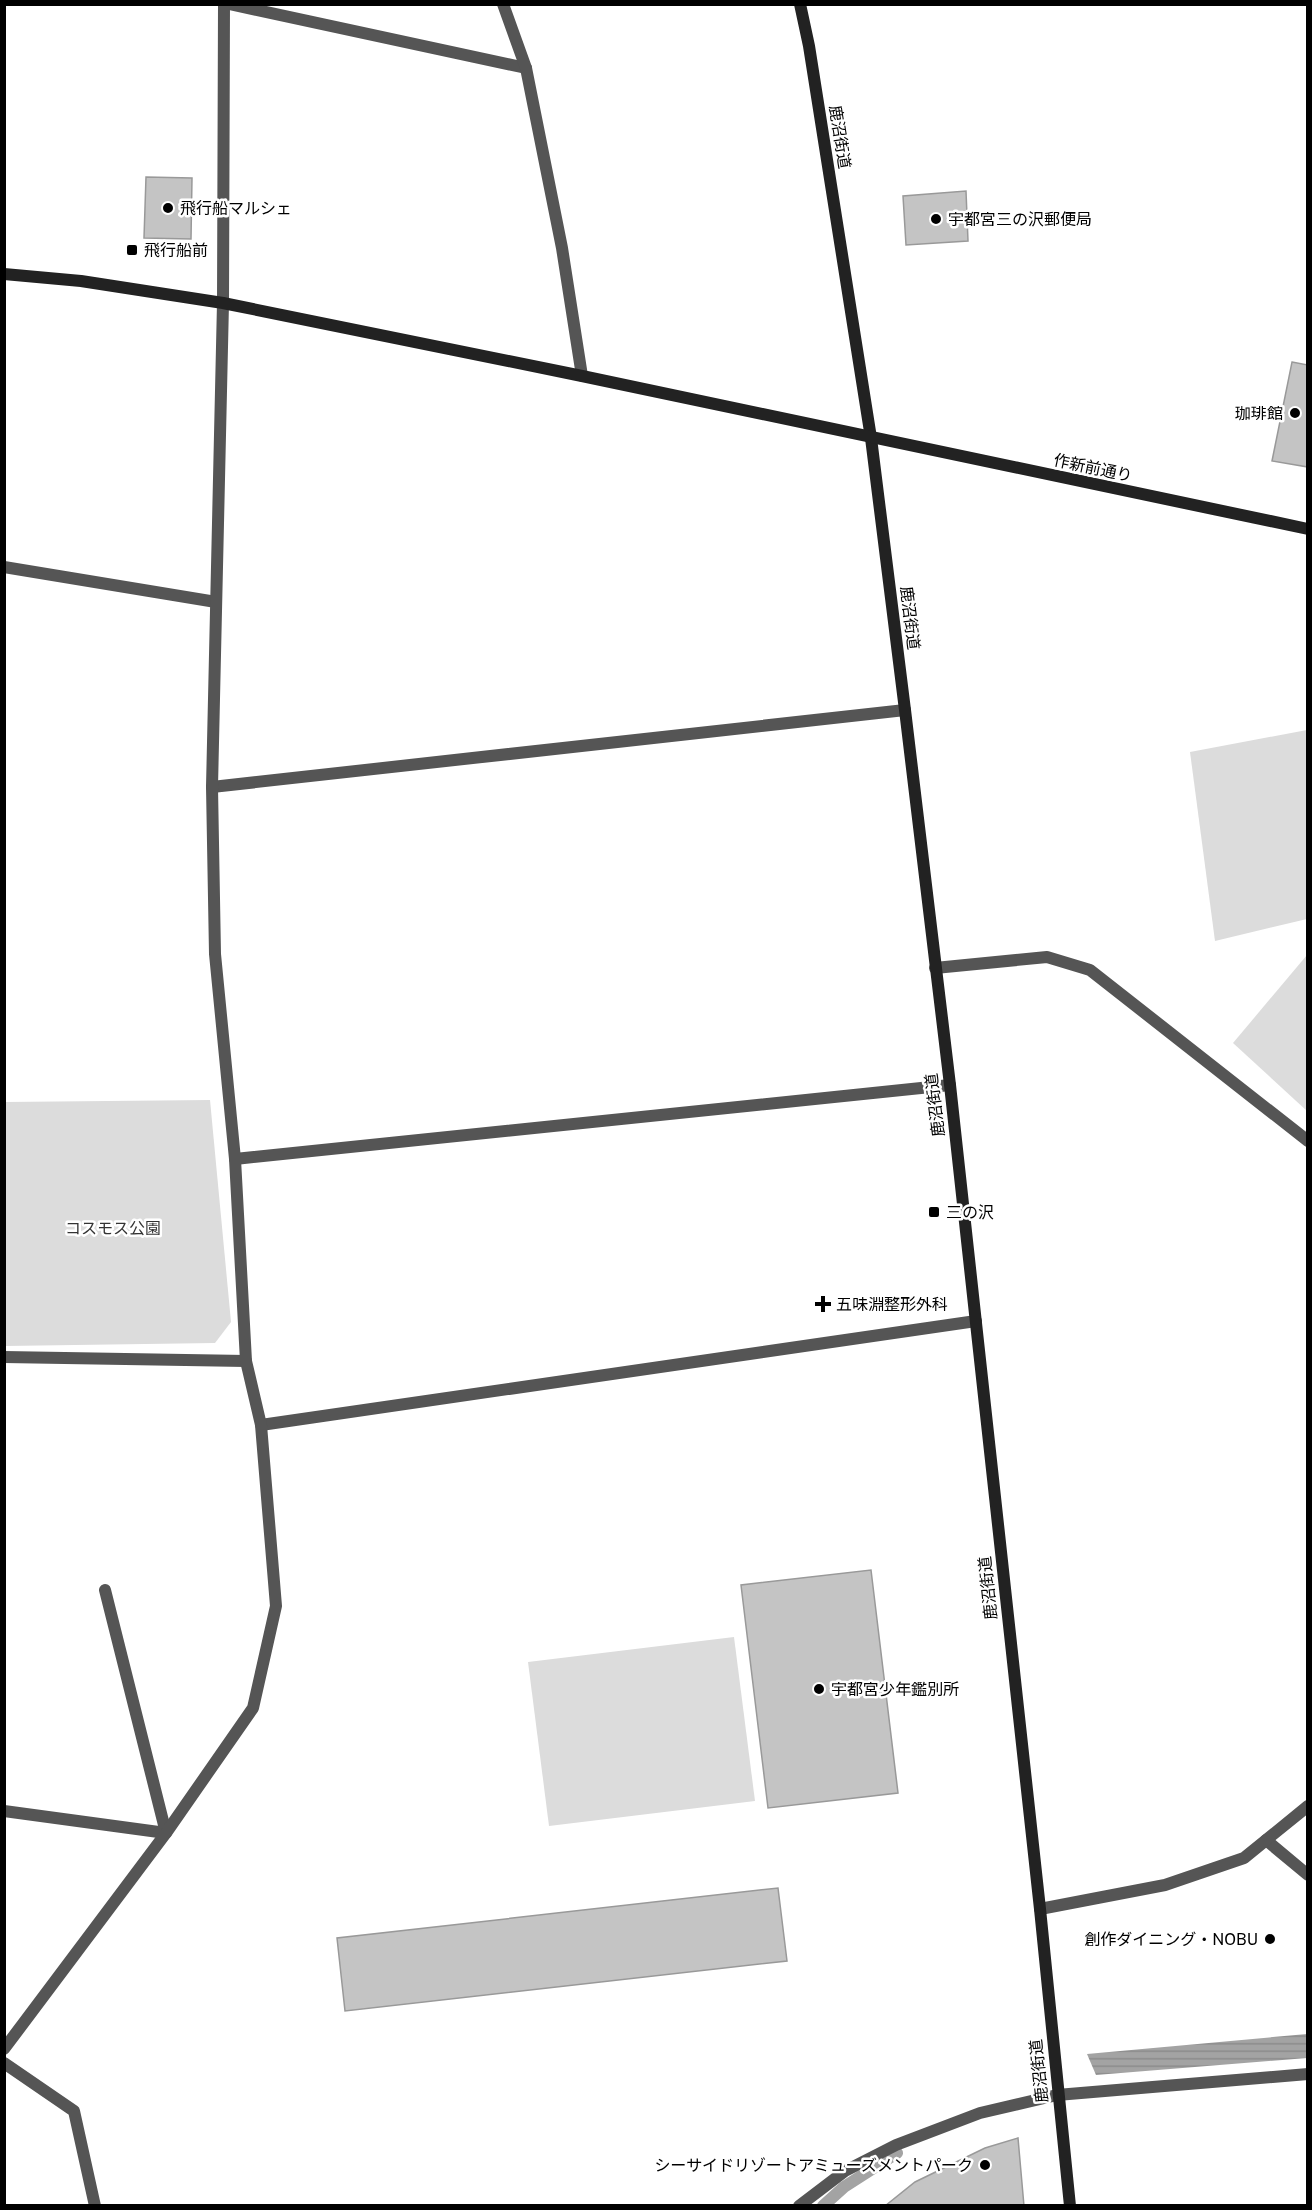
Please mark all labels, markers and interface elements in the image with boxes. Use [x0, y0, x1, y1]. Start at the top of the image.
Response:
street label: 鹿沼街道 [826, 104, 854, 170]
place label: 飛行船マルシェ [180, 199, 292, 218]
marker: 飛行船マルシェ [161, 201, 175, 215]
place label: 宇都宮三の沢郵便局 [948, 210, 1092, 229]
marker: 宇都宮三の沢郵便局 [929, 212, 943, 226]
place label: 飛行船前 [144, 241, 208, 260]
marker: 飛行船前 [125, 243, 139, 257]
place label: 珈琲館 [1235, 404, 1283, 423]
marker: 珈琲館 [1288, 406, 1302, 420]
street label: 作新前通り [1052, 450, 1134, 486]
street label: 鹿沼街道 [897, 585, 923, 651]
street label: 鹿沼街道 [922, 1072, 948, 1138]
place label: 三の沢 [946, 1203, 994, 1222]
marker: 三の沢 [927, 1205, 941, 1219]
park label: コスモス公園 [65, 1219, 161, 1238]
marker: 五味淵整形外科 [814, 1295, 832, 1313]
place label: 五味淵整形外科 [836, 1295, 948, 1314]
street label: 鹿沼街道 [975, 1555, 1001, 1621]
place label: 宇都宮少年鑑別所 [831, 1680, 959, 1699]
marker: 宇都宮少年鑑別所 [812, 1682, 826, 1696]
place label: 創作ダイニング・NOBU [1084, 1930, 1258, 1949]
marker: 創作ダイニング・NOBU [1263, 1932, 1277, 1946]
street label: 鹿沼街道 [1026, 2038, 1052, 2104]
place label: シーサイドリゾートアミューズメントパーク [654, 2156, 973, 2175]
marker: シーサイドリゾートアミューズメントパーク [978, 2158, 992, 2172]

